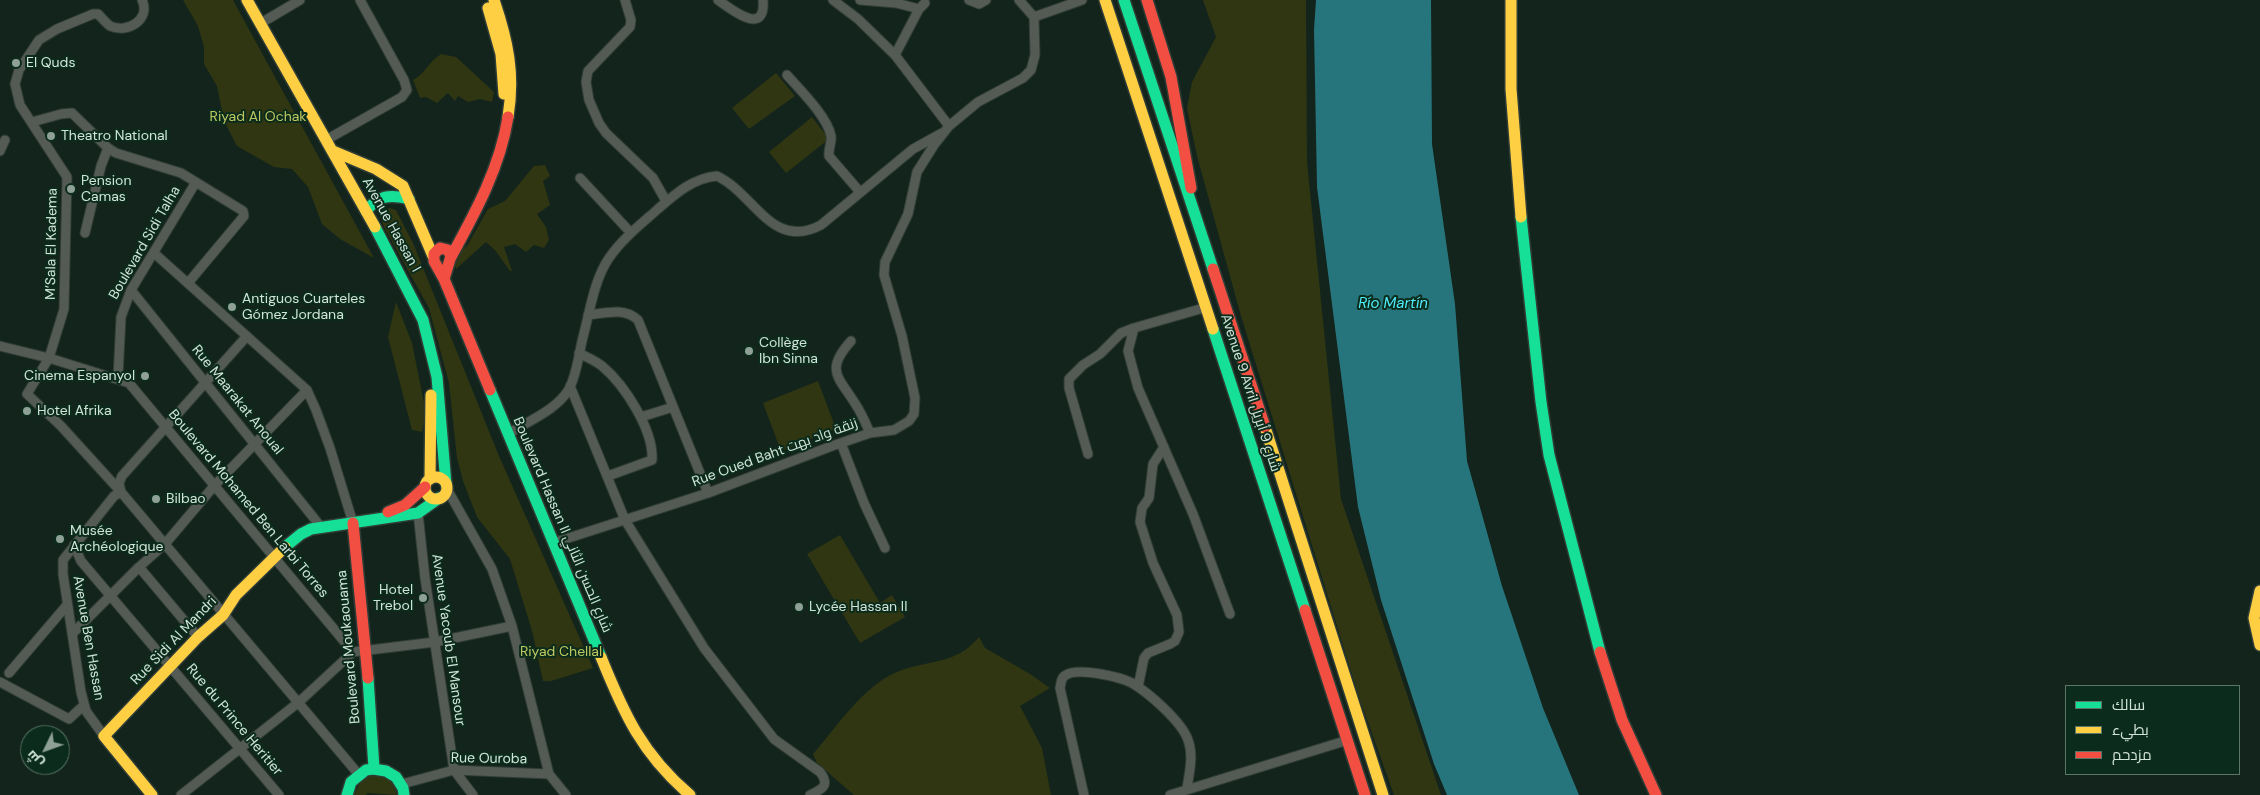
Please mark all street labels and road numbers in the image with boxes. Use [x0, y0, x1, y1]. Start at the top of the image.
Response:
street label: Avenue Hassan I [358, 175, 424, 275]
street label: Boulevard Sidi Talha [106, 183, 184, 303]
street label: M’Sala El Kadema [43, 188, 61, 300]
street label: Avenue 9 Avril شارع 9 أبريل [1217, 312, 1283, 474]
street label: Rue Maarakat Anoual [188, 342, 286, 458]
street label: Boulevard Mohamed Ben Larbi Torres [164, 407, 332, 601]
street label: Boulevard Hassan II شارع الحسن الثاني [509, 415, 615, 635]
street label: Rue Oued Baht زنقة واد بهت [690, 415, 860, 491]
street label: Avenue Yacoub El Mansour [428, 553, 468, 727]
street label: Boulevard Moukaouama [334, 569, 364, 725]
street label: Avenue Ben Hassan [69, 574, 107, 702]
street label: Rue Sidi Al Mandri [128, 593, 220, 689]
street label: Rue du Prince Heritier [182, 661, 286, 779]
street label: Rue Ouroba [451, 750, 527, 768]

